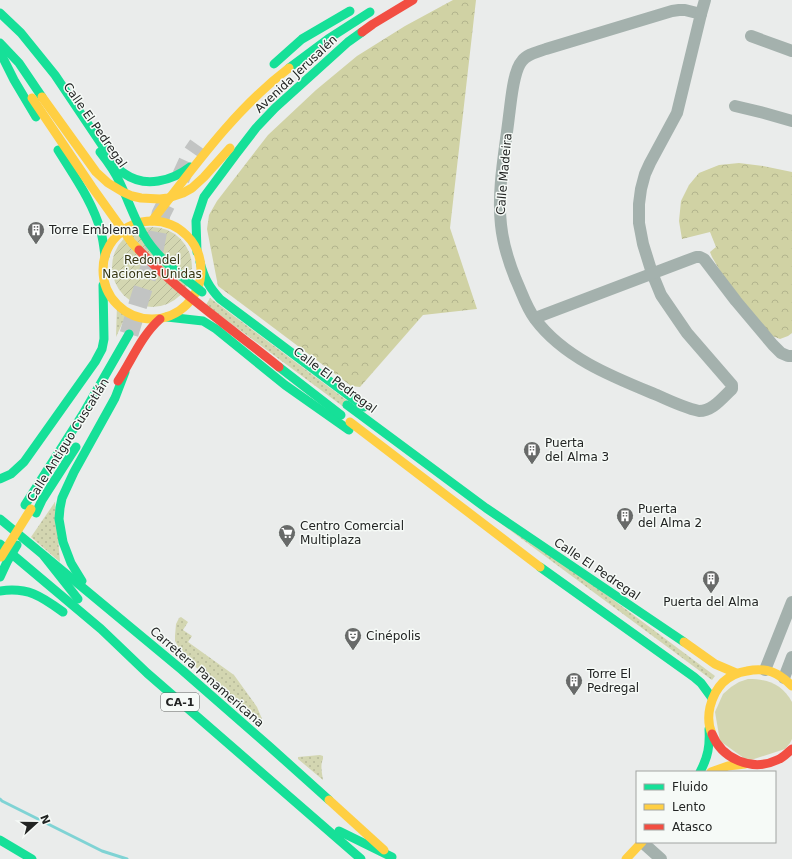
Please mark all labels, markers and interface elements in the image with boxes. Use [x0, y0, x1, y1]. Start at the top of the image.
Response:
street label: Avenida Jerusalén [252, 32, 340, 116]
street label: Calle El Pedregal [60, 80, 130, 170]
street label: Calle Madeira [493, 133, 515, 215]
building icon: Torre Emblema [26, 220, 46, 245]
place label: Torre Emblema [48, 223, 139, 237]
park label: Redondel Naciones Unidas [102, 253, 202, 281]
street label: Calle El Pedregal [291, 344, 379, 416]
street label: Calle Antiguo Cuscatlán [24, 376, 112, 504]
place label: Puerta del Alma 3 [545, 436, 609, 464]
building icon: Puerta del Alma 3 [522, 440, 542, 465]
place label: Puerta del Alma 2 [638, 502, 702, 530]
building icon: Puerta del Alma 2 [615, 506, 635, 531]
place label: Centro Comercial Multiplaza [300, 519, 404, 547]
supermarket icon: Centro Comercial Multiplaza [277, 523, 297, 548]
street label: Calle El Pedregal [551, 535, 643, 603]
building icon: Puerta del Alma [701, 569, 721, 594]
place label: Puerta del Alma [663, 595, 759, 609]
street label: Carretera Panamericana [147, 624, 267, 730]
theatre icon: Cinépolis [343, 626, 363, 651]
place label: Cinépolis [366, 629, 421, 643]
place label: Torre El Pedregal [586, 667, 639, 695]
building icon: Torre El Pedregal [564, 671, 584, 696]
road number: CA-1 [161, 693, 199, 711]
legend [636, 771, 776, 843]
text: Fluido [672, 780, 708, 794]
text: Lento [672, 800, 706, 814]
north arrow [16, 803, 56, 843]
text: N [37, 813, 53, 826]
text: Atasco [672, 820, 712, 834]

